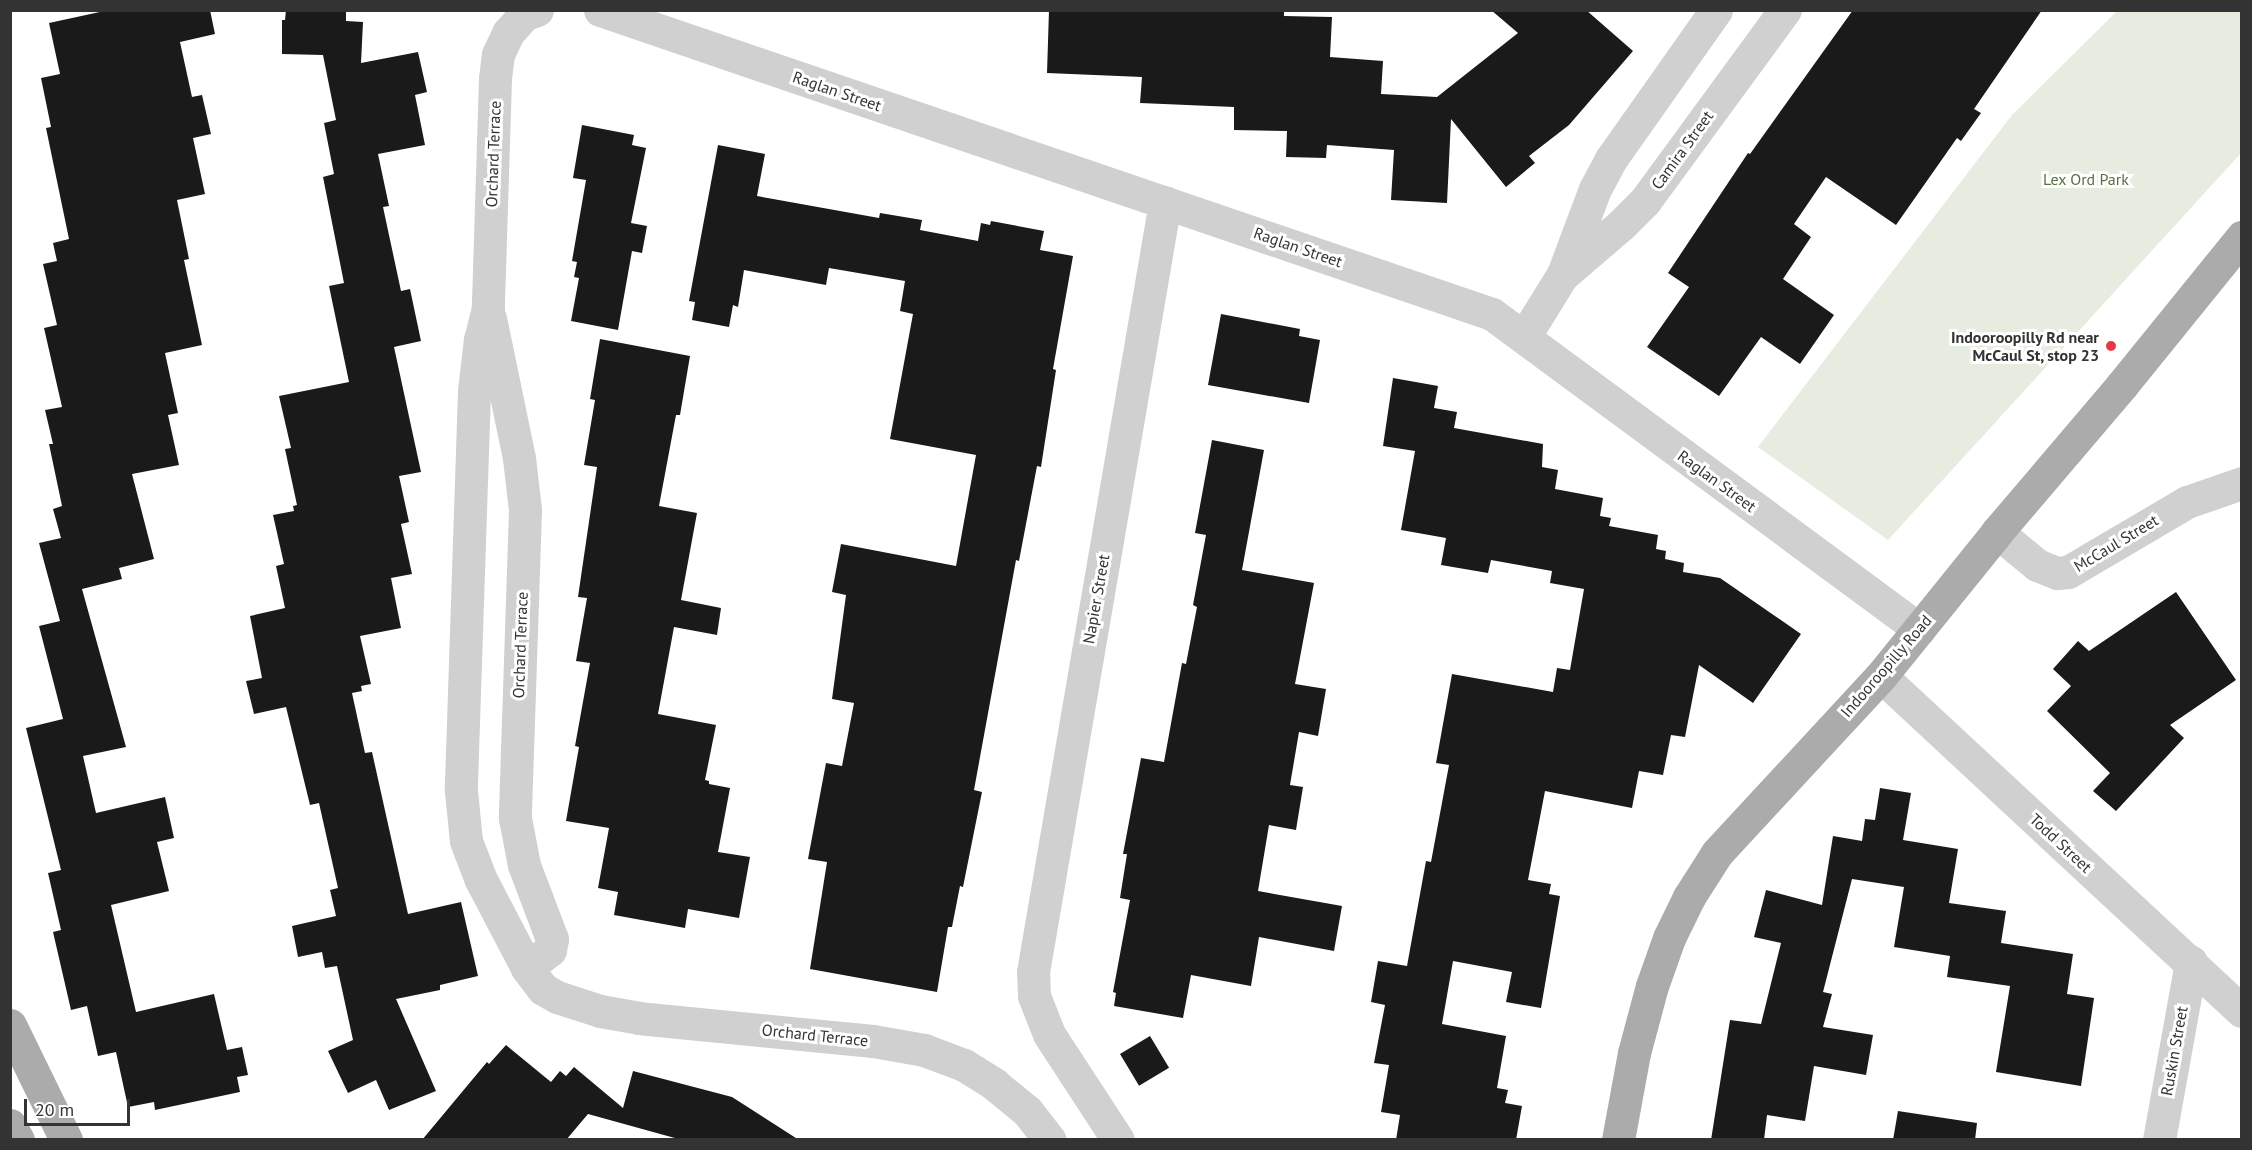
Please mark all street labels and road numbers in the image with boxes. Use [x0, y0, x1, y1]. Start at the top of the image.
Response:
street label: Raglan Street [790, 67, 884, 115]
street label: Orchard Terrace [482, 100, 504, 208]
street label: Camira Street [1647, 107, 1717, 193]
street label: Raglan Street [1251, 223, 1345, 271]
street label: Raglan Street [1674, 446, 1760, 516]
street label: McCaul Street [2070, 510, 2162, 576]
street label: Napier Street [1079, 553, 1113, 645]
street label: Orchard Terrace [509, 591, 531, 699]
street label: Indooroopilly Road [1836, 611, 1936, 721]
street label: Todd Street [2026, 809, 2096, 877]
street label: Ruskin Street [2157, 1005, 2191, 1097]
street label: Orchard Terrace [761, 1020, 869, 1050]

